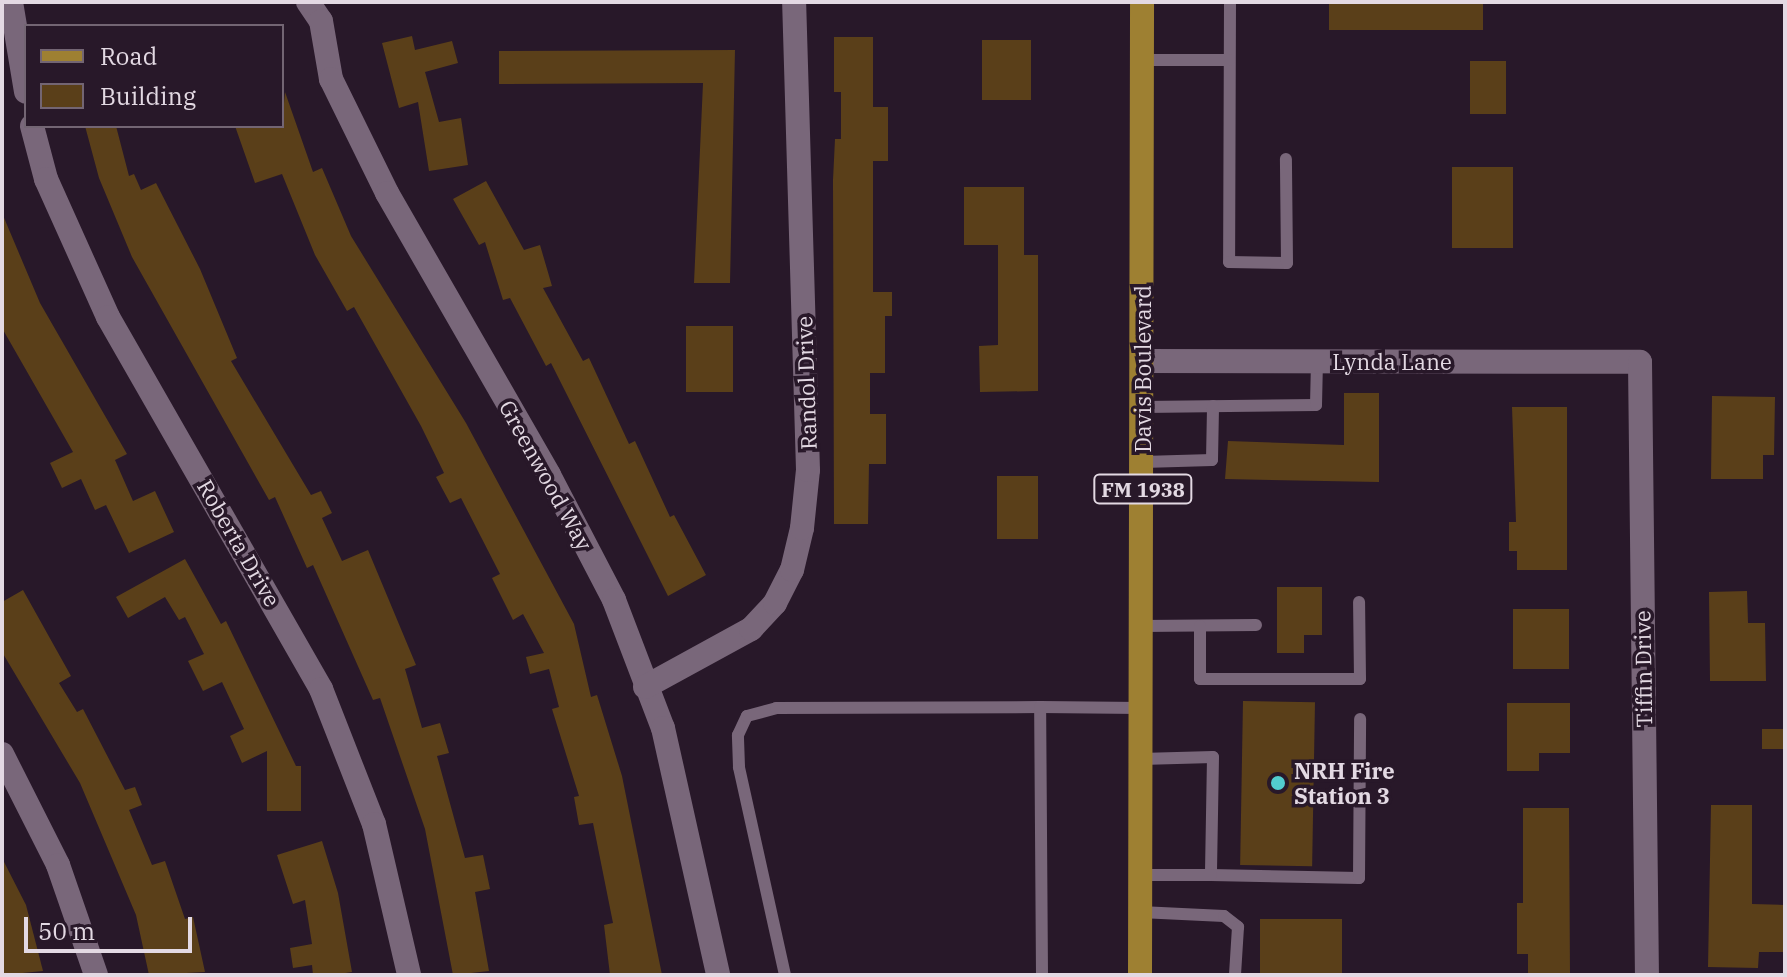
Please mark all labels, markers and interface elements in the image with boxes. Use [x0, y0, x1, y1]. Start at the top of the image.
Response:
legend [24, 24, 284, 128]
text: Road [100, 40, 157, 72]
text: Building [100, 80, 196, 112]
street label: Davis Boulevard [1130, 285, 1156, 453]
street label: Randol Drive [790, 316, 822, 450]
street label: Lynda Lane [1332, 349, 1452, 375]
street label: Greenwood Way [494, 395, 598, 555]
road number: FM 1938 [1093, 473, 1193, 505]
street label: Roberta Drive [192, 475, 286, 611]
street label: Tiffin Drive [1629, 610, 1657, 728]
place label: NRH Fire Station 3 [1294, 757, 1395, 808]
marker: NRH Fire Station 3 [1269, 774, 1287, 792]
scale bar [28, 901, 196, 951]
text: 50 m [38, 915, 95, 947]

